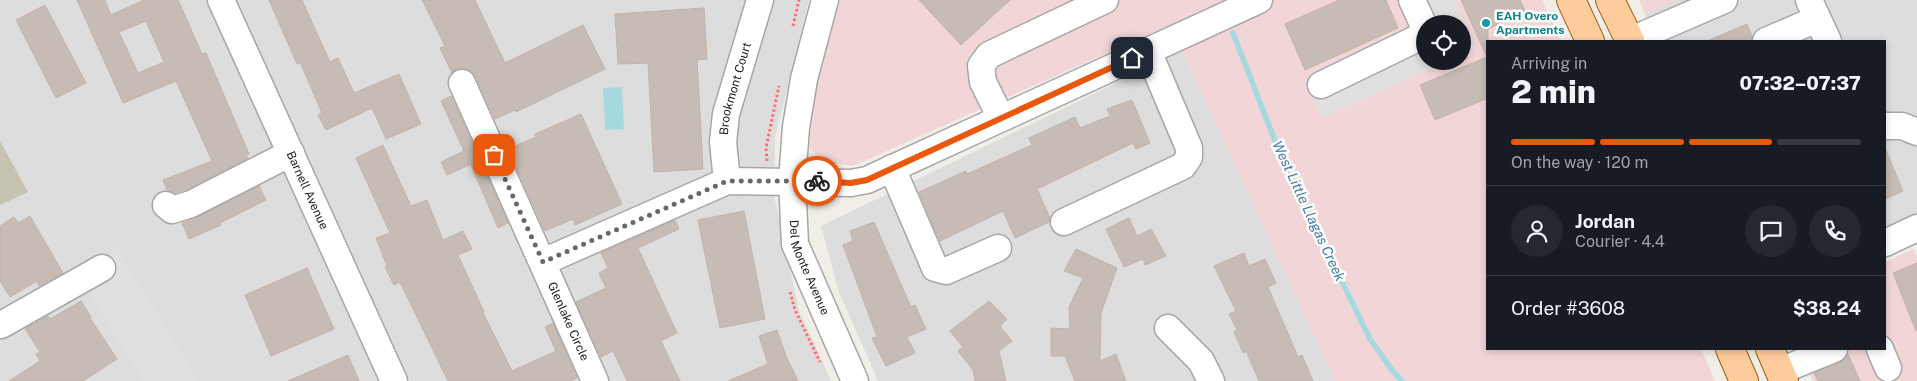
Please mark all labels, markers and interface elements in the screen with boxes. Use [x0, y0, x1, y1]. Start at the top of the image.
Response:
place label: EAH Overo Apartments [1496, 9, 1565, 37]
map controls [1416, 15, 1471, 70]
button: locate [1416, 15, 1471, 70]
marker: EAH Overo Apartments [1480, 17, 1492, 29]
pin [1111, 37, 1153, 79]
street label: Brookmont Court [717, 40, 754, 136]
icon: home [1118, 44, 1146, 72]
text: Arriving in [1511, 54, 1587, 73]
text: 07:32–07:37 [1740, 72, 1861, 94]
text: 2 min [1511, 73, 1596, 110]
pin [473, 134, 515, 176]
water label: West Little Llagas Creek [1269, 138, 1349, 284]
icon: bag [480, 141, 508, 169]
street label: Barnell Avenue [284, 149, 331, 232]
text: On the way · 120 m [1511, 153, 1648, 172]
courier [792, 156, 842, 206]
icon: bike [803, 167, 831, 195]
button: person [1511, 205, 1563, 257]
button: chat [1745, 205, 1797, 257]
button: phone [1809, 205, 1861, 257]
text: Jordan [1575, 210, 1635, 232]
street label: Del Monte Avenue [787, 219, 832, 317]
text: Courier · 4.4 [1575, 232, 1665, 251]
street label: Glenlake Circle [545, 280, 592, 363]
text: Order #3608 [1511, 297, 1625, 319]
text: $38.24 [1793, 297, 1861, 319]

